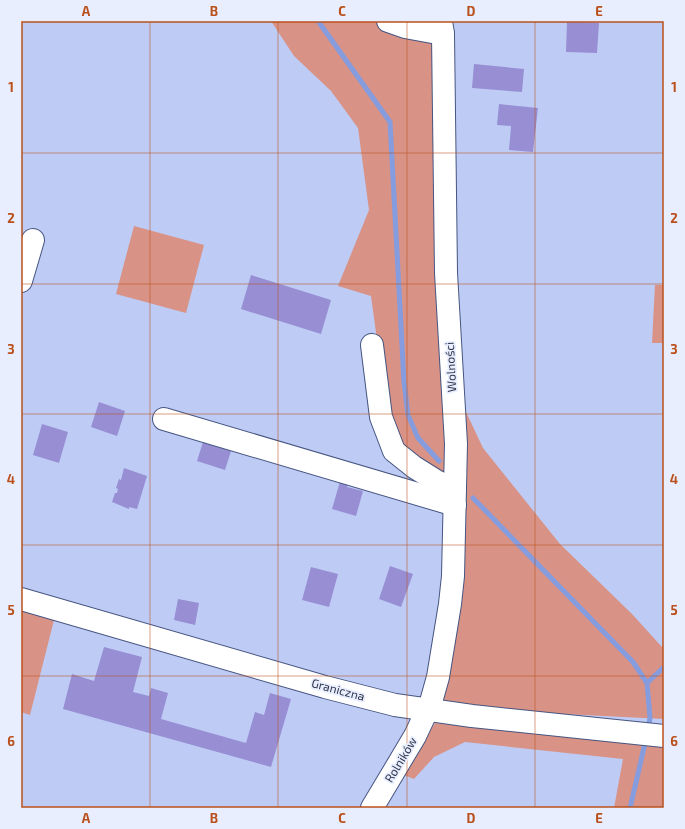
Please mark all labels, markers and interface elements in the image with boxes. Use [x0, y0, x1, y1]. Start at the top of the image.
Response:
text: A [82, 3, 91, 19]
text: B [210, 3, 218, 19]
text: C [338, 3, 346, 19]
text: D [467, 3, 476, 19]
text: E [595, 3, 603, 19]
text: 1 [8, 79, 14, 95]
text: 1 [671, 79, 677, 95]
text: 2 [7, 210, 15, 226]
text: 2 [670, 210, 678, 226]
text: 3 [7, 341, 15, 357]
text: 3 [670, 341, 678, 357]
street label: Wolności [442, 342, 458, 393]
text: 4 [7, 471, 15, 487]
text: 4 [670, 471, 678, 487]
text: 5 [7, 602, 15, 618]
text: 5 [670, 602, 678, 618]
street label: Graniczna [310, 675, 366, 703]
text: 6 [7, 733, 15, 749]
text: 6 [670, 733, 678, 749]
street label: Rolników [381, 734, 419, 785]
text: A [82, 810, 91, 826]
text: B [210, 810, 218, 826]
text: C [338, 810, 346, 826]
text: D [467, 810, 476, 826]
text: E [595, 810, 603, 826]

